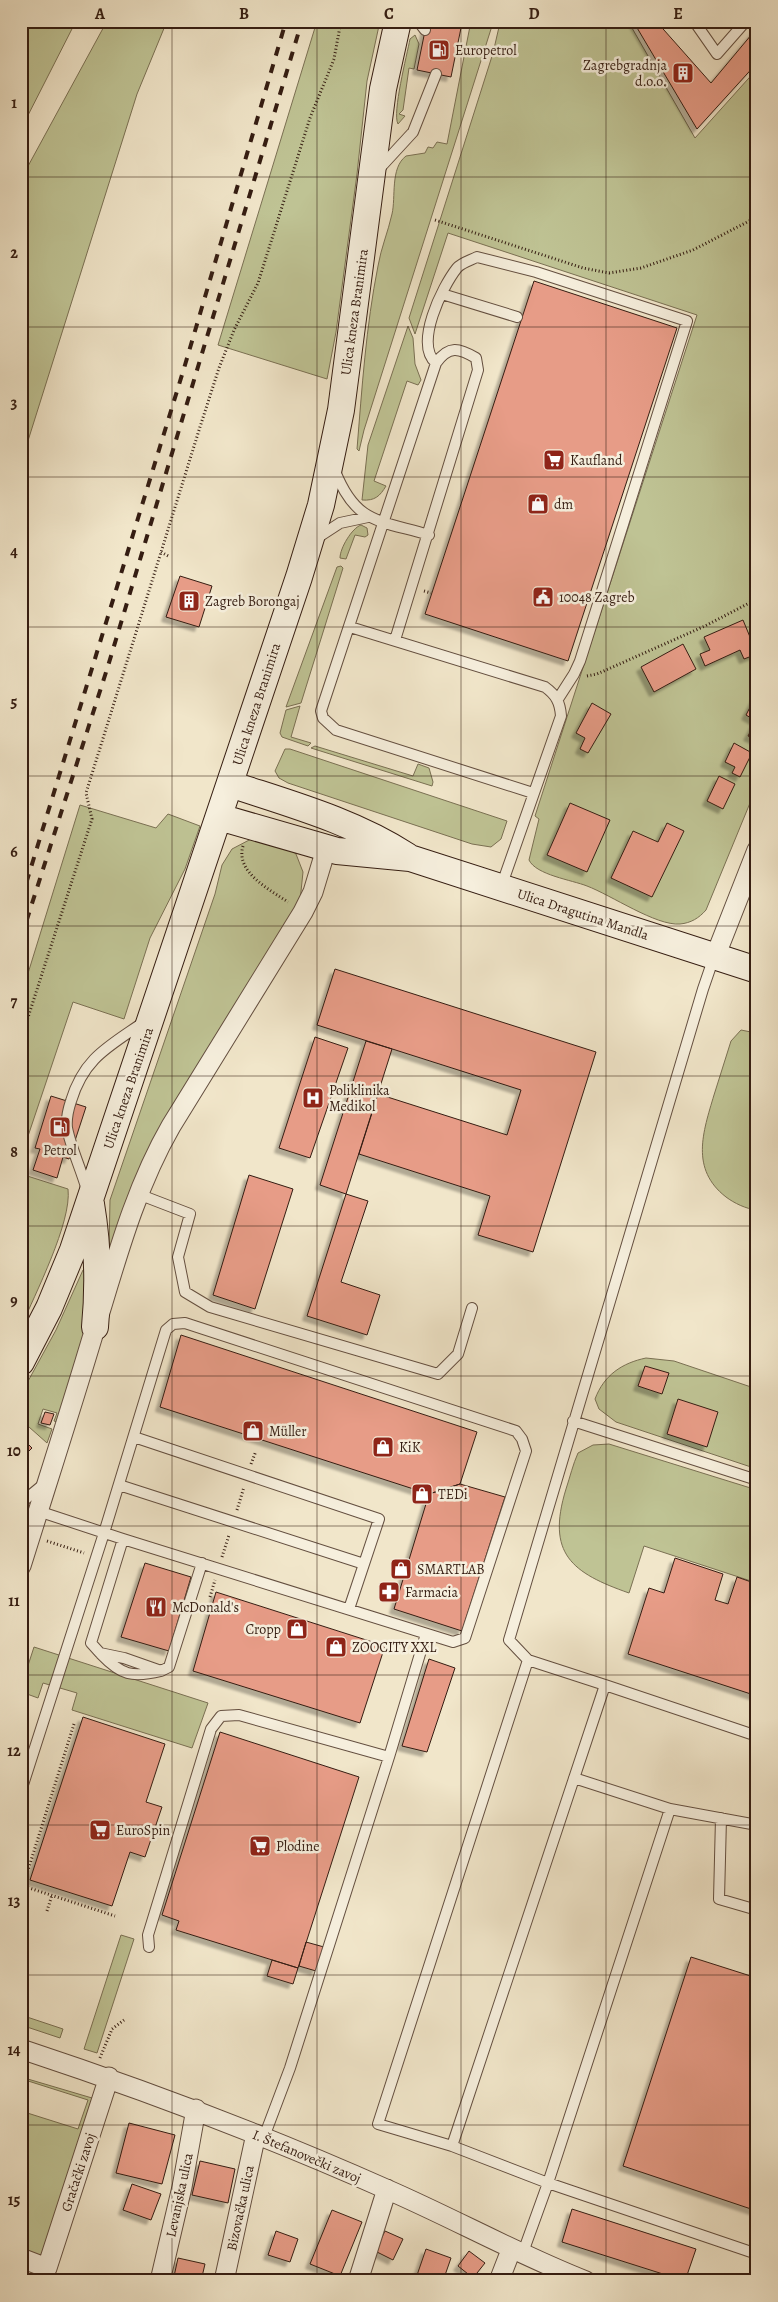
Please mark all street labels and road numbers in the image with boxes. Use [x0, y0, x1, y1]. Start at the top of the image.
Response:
street label: Ulica kneza Branimira [336, 247, 373, 377]
street label: Ulica kneza Branimira [228, 640, 285, 768]
street label: Ulica Dragutina Mandla [515, 884, 651, 945]
street label: Ulica kneza Branimira [99, 1024, 158, 1152]
street label: I. Štefanovečki zavoj [250, 2125, 364, 2188]
street label: Gračački zavoj [57, 2130, 100, 2214]
street label: Levanjska ulica [161, 2151, 198, 2239]
street label: Bizovačka ulica [222, 2163, 259, 2253]

